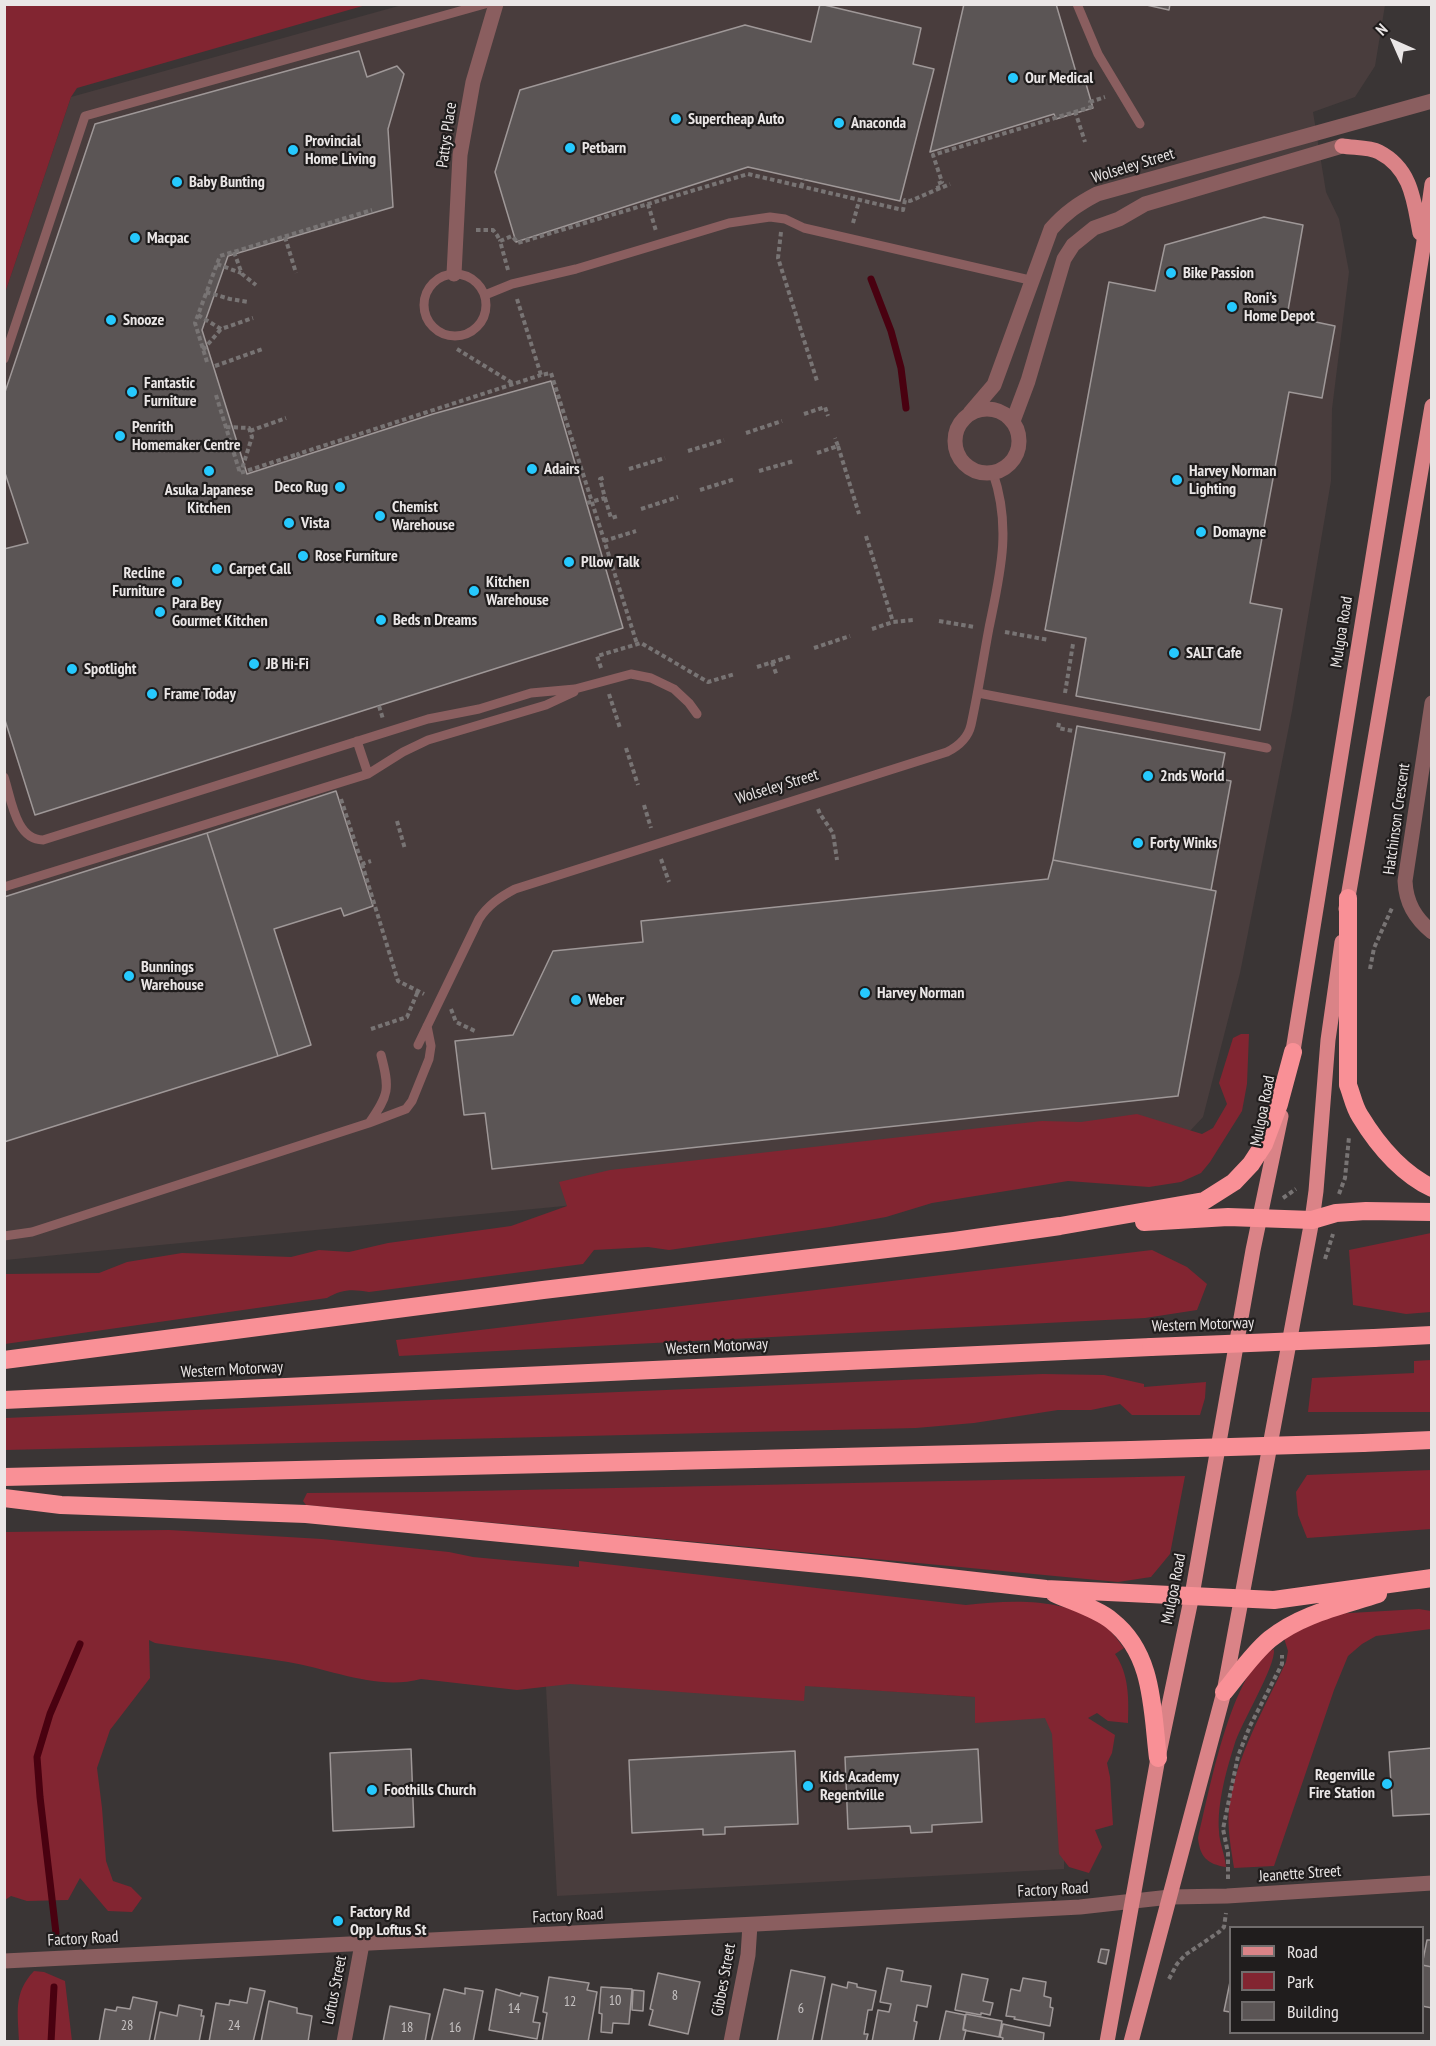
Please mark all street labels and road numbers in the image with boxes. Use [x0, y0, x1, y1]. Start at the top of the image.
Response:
street label: Pattys Place [433, 101, 461, 169]
street label: Wolseley Street [1089, 144, 1177, 188]
street label: Mulgoa Road [1327, 595, 1357, 669]
street label: Hatchinson Crescent [1380, 762, 1414, 876]
street label: Wolseley Street [733, 765, 821, 809]
street label: Mulgoa Road [1247, 1074, 1279, 1148]
street label: Western Motorway [1151, 1314, 1255, 1336]
street label: Western Motorway [665, 1335, 769, 1359]
street label: Western Motorway [180, 1358, 284, 1382]
street label: Mulgoa Road [1158, 1552, 1190, 1626]
street label: Jeanette Street [1258, 1862, 1342, 1886]
street label: Factory Road [1017, 1879, 1089, 1901]
street label: Factory Road [532, 1905, 604, 1927]
street label: Factory Road [47, 1928, 119, 1950]
street label: Gibbes Street [708, 1942, 740, 2018]
street label: Loftus Street [319, 1954, 351, 2026]

